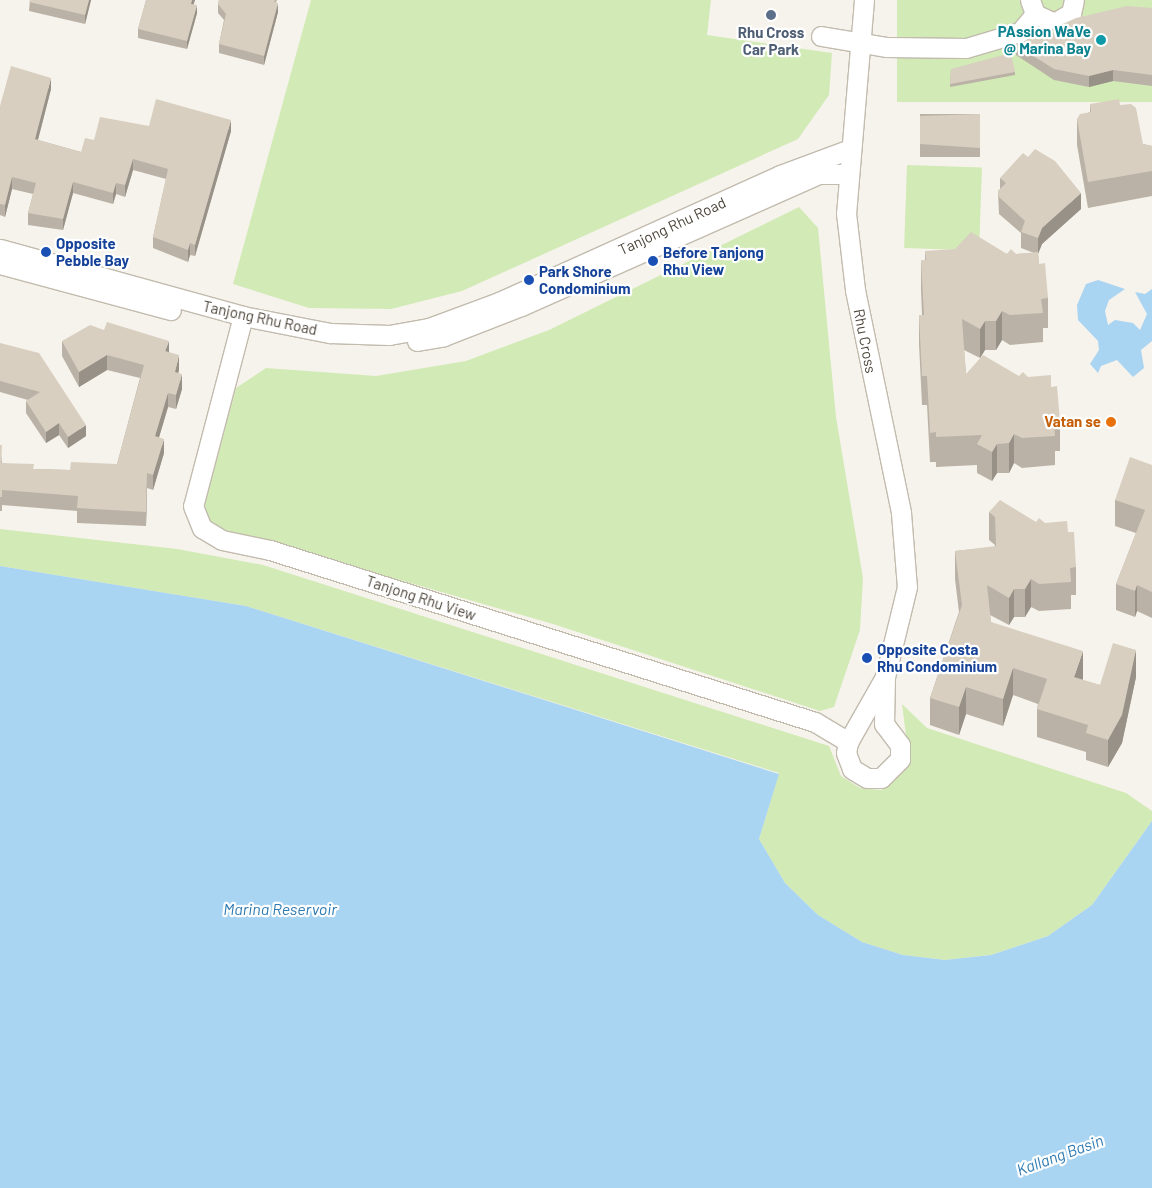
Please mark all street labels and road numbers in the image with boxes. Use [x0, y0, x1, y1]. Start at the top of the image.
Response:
street label: Tanjong Rhu Road [615, 193, 729, 259]
street label: Tanjong Rhu Road [201, 297, 319, 339]
street label: Rhu Cross [850, 307, 880, 375]
street label: Tanjong Rhu View [364, 572, 478, 624]

